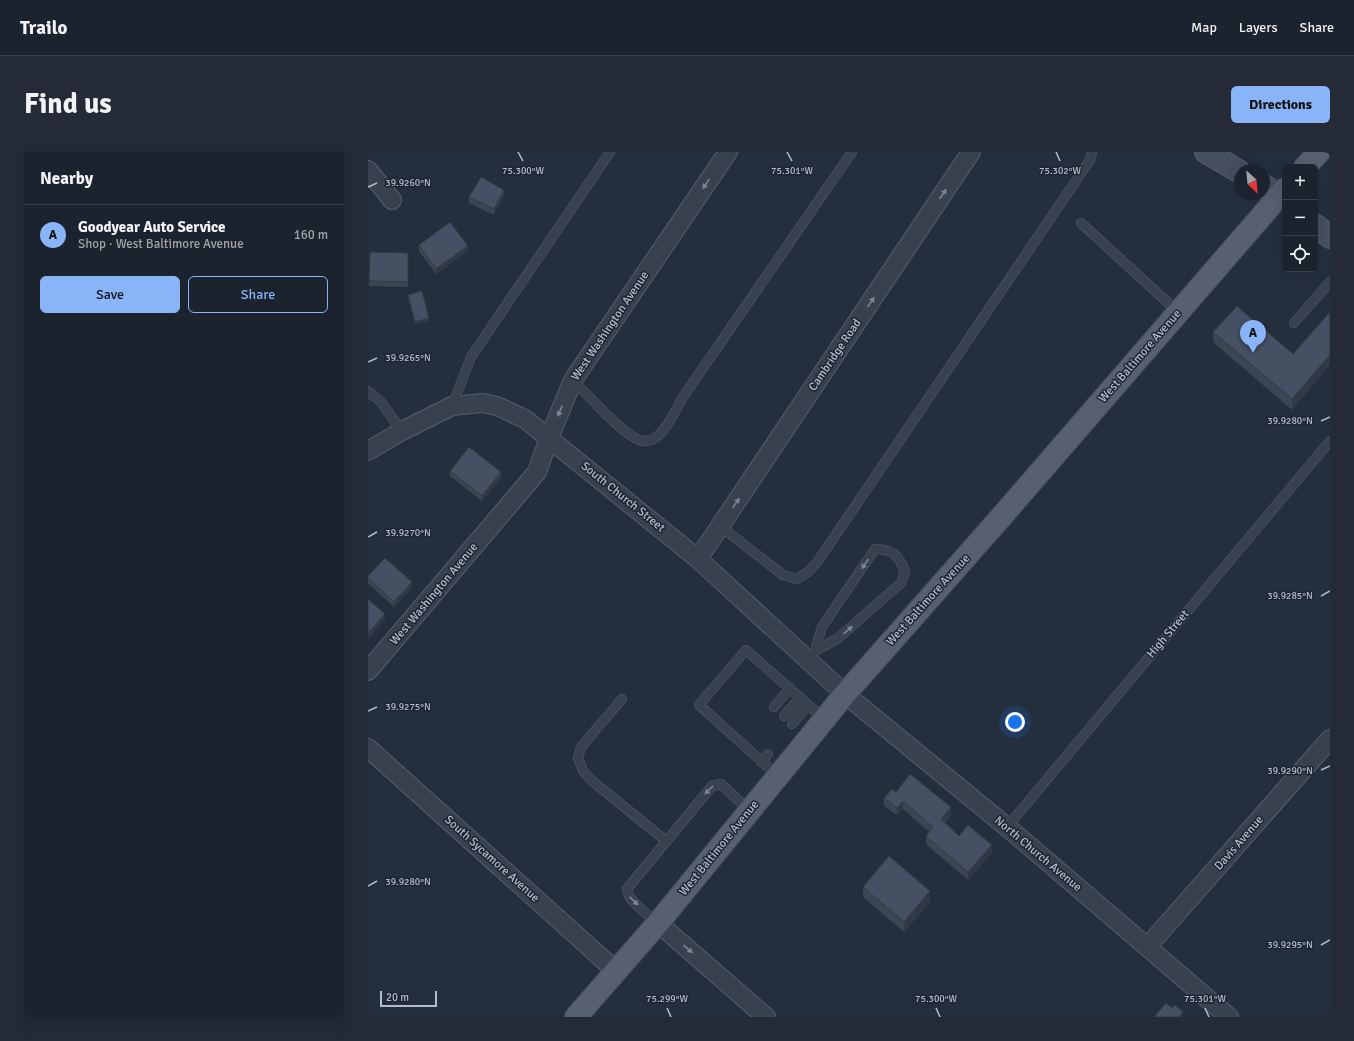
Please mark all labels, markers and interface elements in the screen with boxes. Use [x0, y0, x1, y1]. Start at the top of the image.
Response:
text: Trailo [20, 16, 67, 40]
text: Map [1191, 19, 1217, 36]
text: Layers [1239, 19, 1278, 36]
text: Share [1300, 19, 1334, 36]
button: Directions [1231, 86, 1330, 123]
text: Find us [24, 87, 112, 121]
north arrow [1234, 164, 1270, 200]
map controls [1282, 164, 1318, 272]
button: + [1282, 164, 1318, 200]
text: 75.300°W [502, 165, 544, 177]
text: 75.301°W [771, 165, 813, 177]
text: 75.302°W [1039, 165, 1081, 177]
text: Nearby [40, 168, 93, 189]
text: 39.9260°N [385, 177, 431, 189]
one-way arrow [702, 179, 710, 189]
one-way arrow [939, 189, 947, 200]
button: − [1282, 200, 1318, 236]
text: Goodyear Auto Service [78, 218, 226, 236]
text: A [49, 227, 57, 243]
text: 160 m [294, 227, 328, 243]
text: Shop · West Baltimore Avenue [78, 236, 244, 252]
button: locate [1282, 236, 1318, 272]
street label: West Washington Avenue [568, 268, 652, 384]
button: Save [40, 276, 180, 313]
button: Share [188, 276, 328, 313]
one-way arrow [867, 296, 874, 308]
street label: West Baltimore Avenue [1096, 306, 1184, 406]
street label: Cambridge Road [805, 316, 865, 394]
pin: A [1240, 320, 1266, 353]
text: 39.9265°N [385, 352, 431, 364]
one-way arrow [557, 406, 563, 418]
text: 39.9280°N [1267, 415, 1313, 427]
street label: South Church Street [578, 459, 668, 535]
one-way arrow [732, 498, 740, 508]
text: 39.9270°N [385, 527, 431, 539]
street label: West Washington Avenue [387, 540, 481, 648]
street label: West Baltimore Avenue [883, 551, 973, 649]
one-way arrow [861, 559, 869, 570]
text: 39.9285°N [1267, 590, 1313, 602]
street label: High Street [1144, 607, 1192, 661]
one-way arrow [842, 625, 853, 634]
text: 39.9275°N [385, 701, 431, 713]
your location [1005, 712, 1025, 732]
text: 39.9290°N [1267, 765, 1313, 777]
one-way arrow [705, 785, 714, 795]
street label: West Baltimore Avenue [676, 797, 762, 899]
street label: South Sycamore Avenue [441, 812, 543, 906]
street label: North Church Avenue [991, 813, 1085, 895]
street label: Davis Avenue [1211, 813, 1267, 873]
text: 39.9280°N [385, 876, 431, 888]
one-way arrow [629, 896, 639, 906]
text: 39.9295°N [1267, 939, 1313, 951]
one-way arrow [683, 944, 693, 953]
scale bar [380, 989, 437, 1008]
text: 20 m [386, 991, 409, 1004]
text: 75.299°W [646, 993, 688, 1005]
text: 75.300°W [915, 993, 957, 1005]
text: 75.301°W [1184, 993, 1226, 1005]

